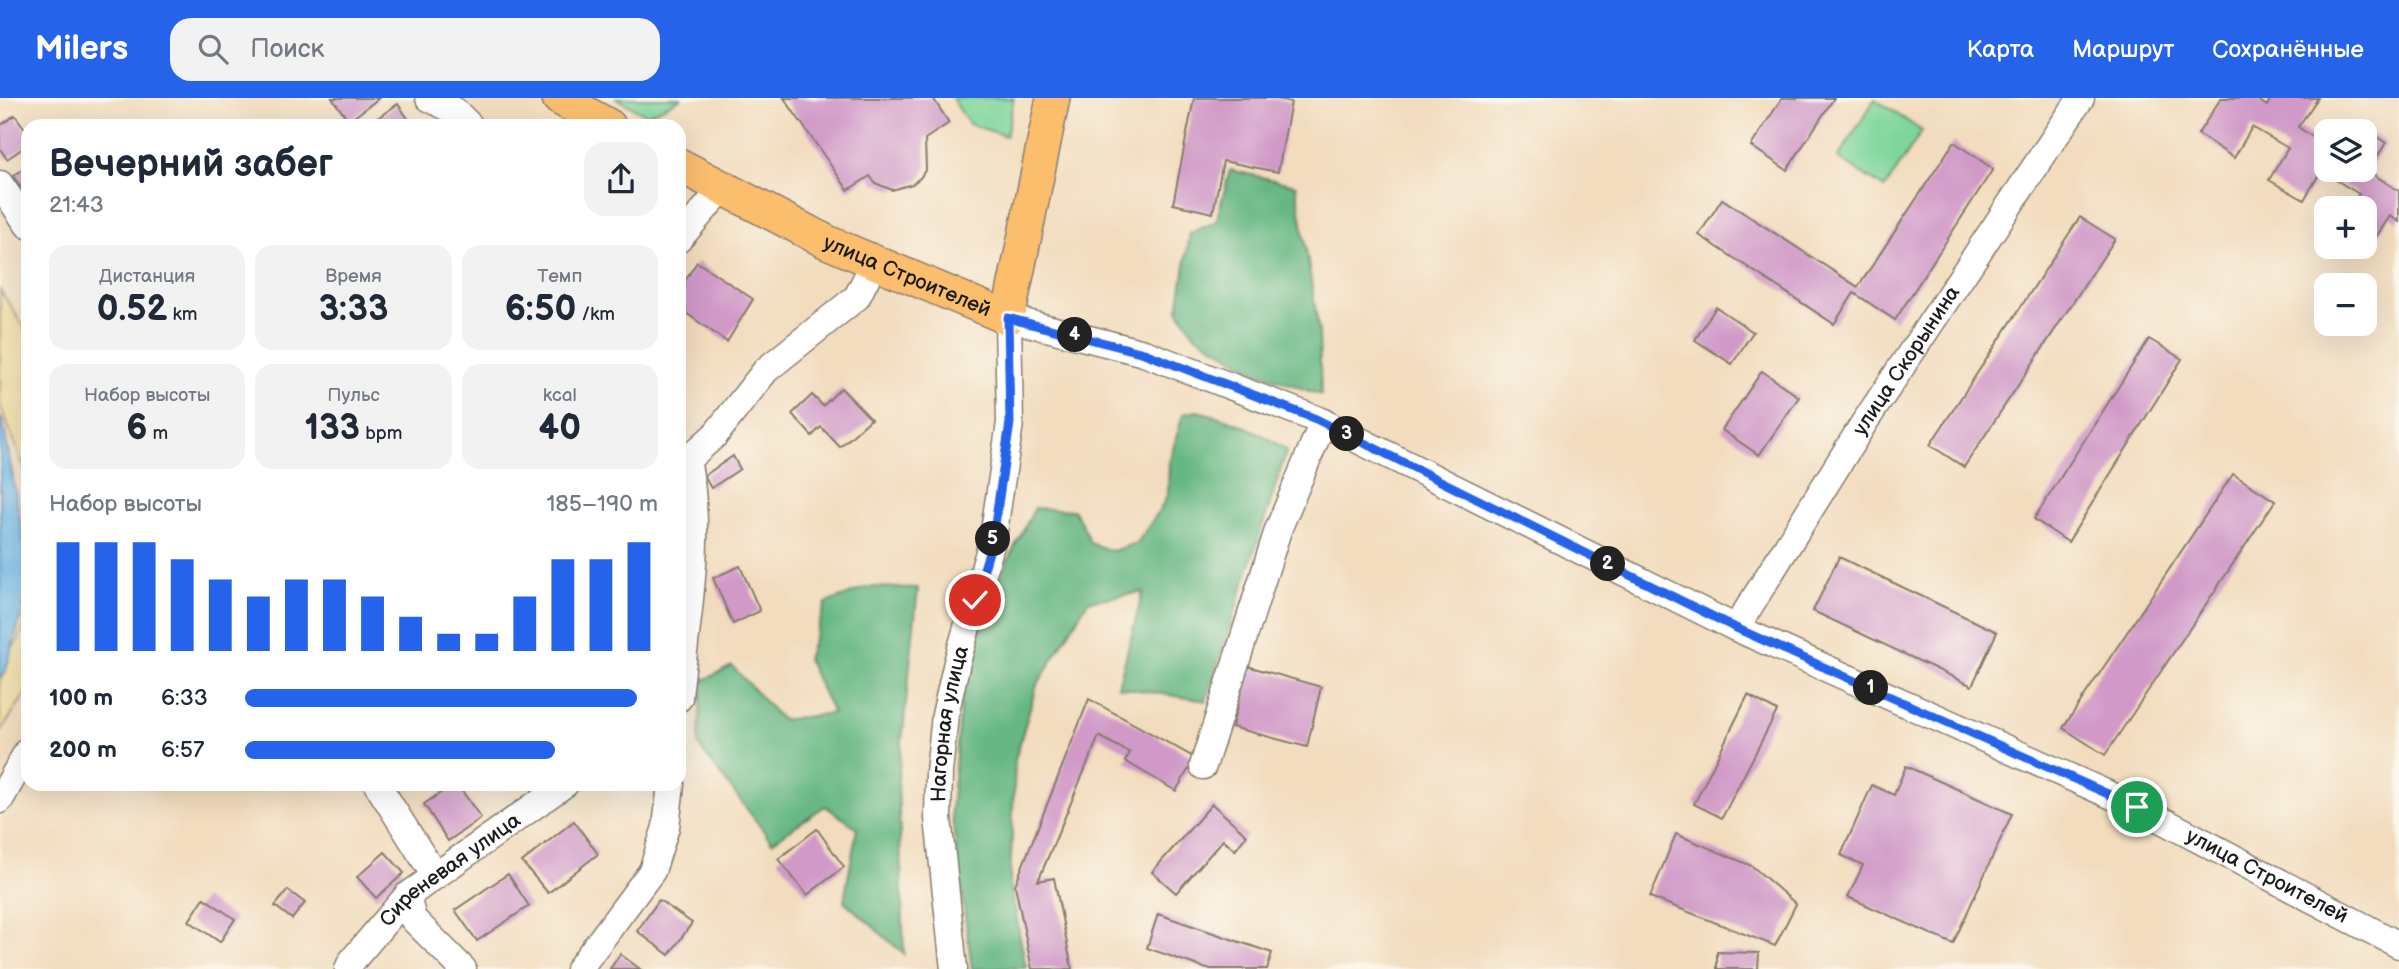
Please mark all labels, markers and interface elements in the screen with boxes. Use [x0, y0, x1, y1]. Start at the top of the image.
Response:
search box [170, 18, 660, 81]
text: Milers [35, 29, 128, 69]
icon: search [194, 30, 232, 68]
text: Поиск [250, 34, 324, 65]
text: Карта [1967, 35, 2034, 64]
text: Маршрут [2072, 35, 2174, 64]
text: Сохранённые [2212, 35, 2364, 64]
map controls [2314, 119, 2377, 336]
button: layers [2314, 119, 2377, 182]
text: Вечерний забег [49, 142, 333, 187]
button: share [584, 142, 658, 216]
text: 21:43 [49, 191, 104, 219]
button: + [2314, 196, 2377, 259]
street label: улица Строителей [820, 230, 995, 322]
text: Дистанция [99, 265, 195, 288]
text: Время [325, 265, 382, 288]
text: Темп [537, 265, 582, 288]
button: − [2314, 273, 2377, 336]
street label: улица Скорынина [1847, 281, 1965, 440]
text: 0.52 [97, 288, 167, 331]
text: 3:33 [319, 288, 388, 331]
text: 6:50 [505, 288, 576, 331]
text: km [167, 303, 198, 326]
text: /km [576, 303, 615, 326]
pin: 4 [1058, 317, 1092, 352]
text: 4 [1069, 323, 1080, 346]
text: Набор высоты [84, 384, 210, 407]
text: Пульс [327, 384, 380, 407]
text: kcal [543, 384, 577, 407]
text: 6 [126, 407, 147, 450]
text: 133 [304, 407, 360, 450]
text: 40 [539, 407, 581, 450]
pin: 3 [1330, 416, 1364, 452]
text: m [147, 422, 168, 445]
text: bpm [360, 422, 403, 445]
text: 3 [1341, 422, 1352, 445]
text: Набор высоты [49, 490, 202, 518]
text: 185–190 m [546, 490, 658, 518]
pin: 5 [976, 522, 1010, 556]
text: 5 [987, 527, 998, 550]
pin: 2 [1590, 546, 1626, 582]
text: 2 [1602, 552, 1613, 575]
pin [945, 570, 1005, 630]
icon: check [956, 581, 994, 619]
street label: Нагорная улица [926, 642, 974, 802]
pin: 1 [1854, 670, 1888, 706]
text: 1 [1867, 676, 1875, 699]
text: 100 m [49, 684, 113, 712]
text: 6:33 [161, 684, 208, 712]
text: 200 m [49, 736, 117, 764]
text: 6:57 [161, 736, 204, 764]
pin [2107, 777, 2167, 837]
icon: arrive [2118, 788, 2156, 826]
street label: Сиреневая улица [374, 807, 526, 932]
street label: улица Строителей [2182, 823, 2352, 929]

